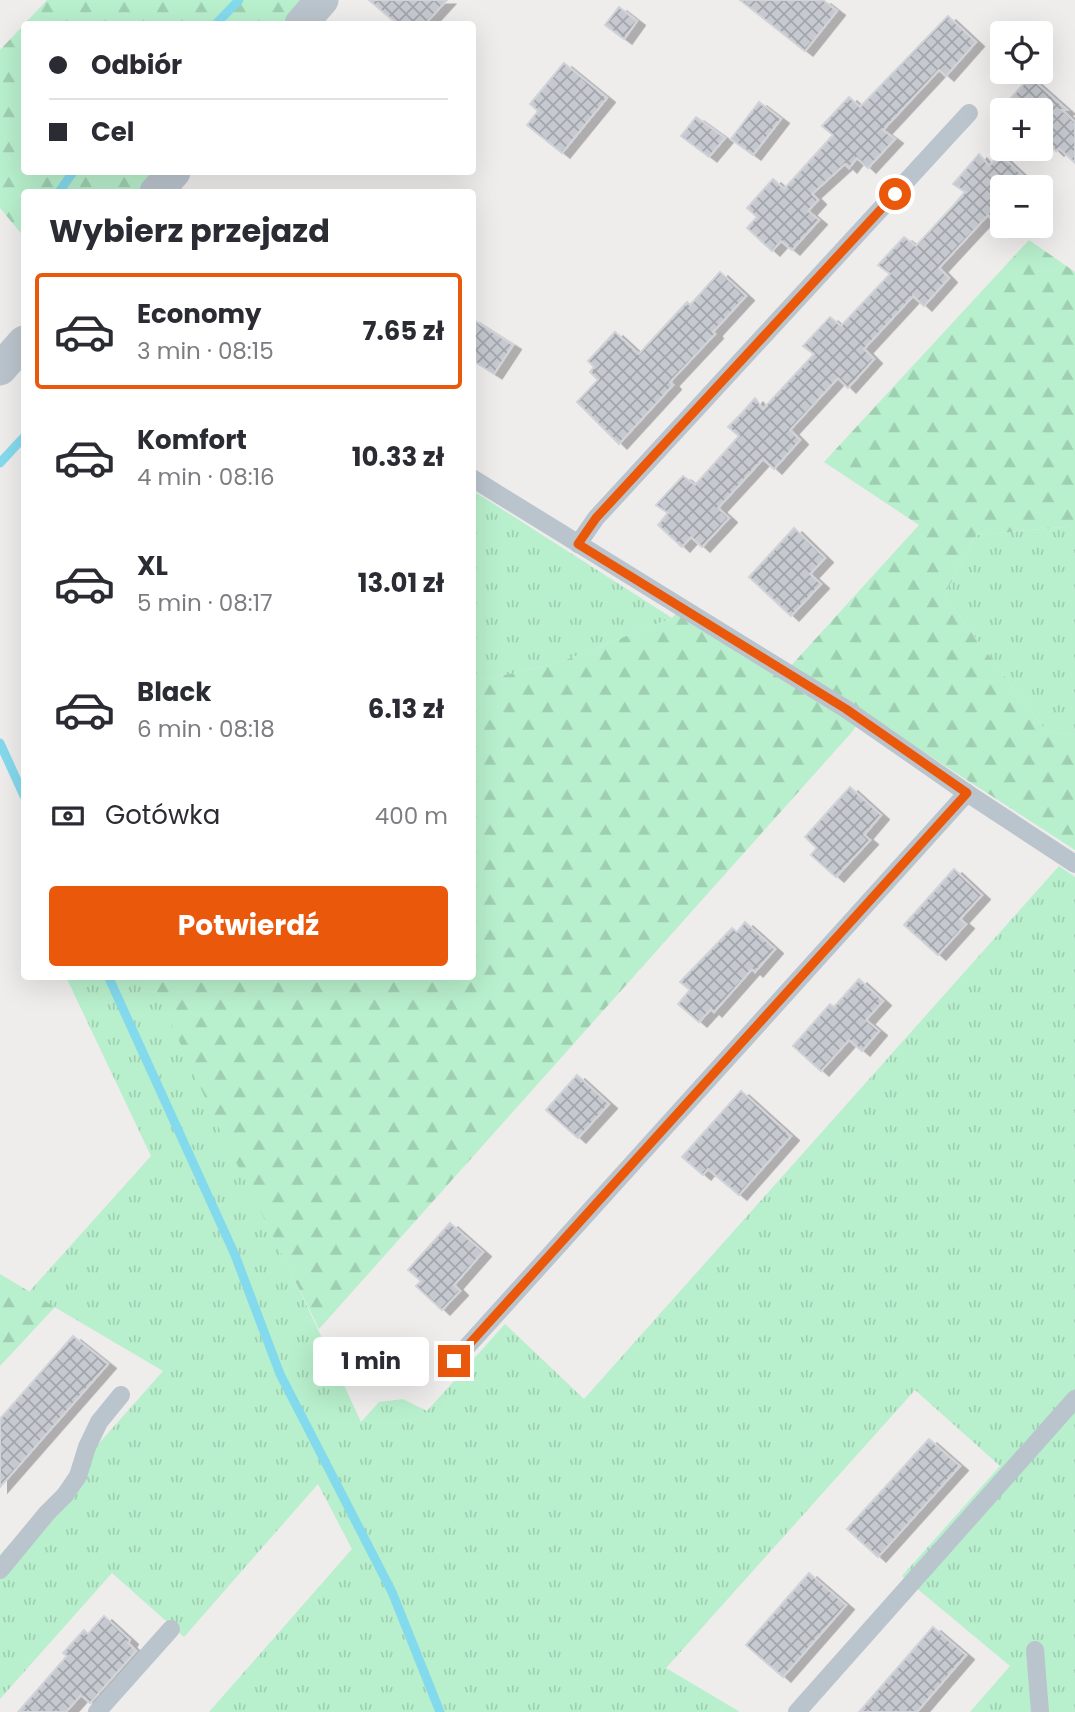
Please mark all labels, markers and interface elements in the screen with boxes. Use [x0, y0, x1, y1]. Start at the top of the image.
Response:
map controls [990, 21, 1053, 238]
button: locate [990, 21, 1053, 84]
text: Odbiór [91, 47, 182, 83]
button: + [990, 98, 1053, 161]
text: Cel [91, 114, 135, 150]
button: − [990, 175, 1053, 238]
route start [879, 178, 911, 210]
text: Wybierz przejazd [49, 208, 330, 253]
text: Economy [137, 296, 261, 332]
icon: car [53, 300, 116, 363]
text: 7.65 zł [363, 313, 444, 349]
text: 3 min · 08:15 [137, 335, 274, 367]
text: Komfort [137, 422, 247, 458]
icon: car [53, 426, 116, 489]
text: 10.33 zł [352, 439, 444, 475]
text: 4 min · 08:16 [137, 461, 275, 493]
text: XL [137, 548, 168, 584]
icon: car [53, 552, 116, 615]
text: 13.01 zł [358, 565, 444, 601]
text: 5 min · 08:17 [137, 587, 273, 619]
text: Black [137, 674, 211, 710]
icon: car [53, 678, 116, 741]
text: 6.13 zł [368, 691, 444, 727]
text: 6 min · 08:18 [137, 713, 275, 745]
icon: cash [49, 797, 87, 835]
text: Gotówka [105, 797, 220, 833]
text: 400 m [375, 800, 448, 832]
button: Potwierdź [49, 886, 448, 966]
callout: 1 min [314, 1336, 430, 1386]
text: 1 min [341, 1345, 401, 1377]
route end [438, 1345, 470, 1377]

